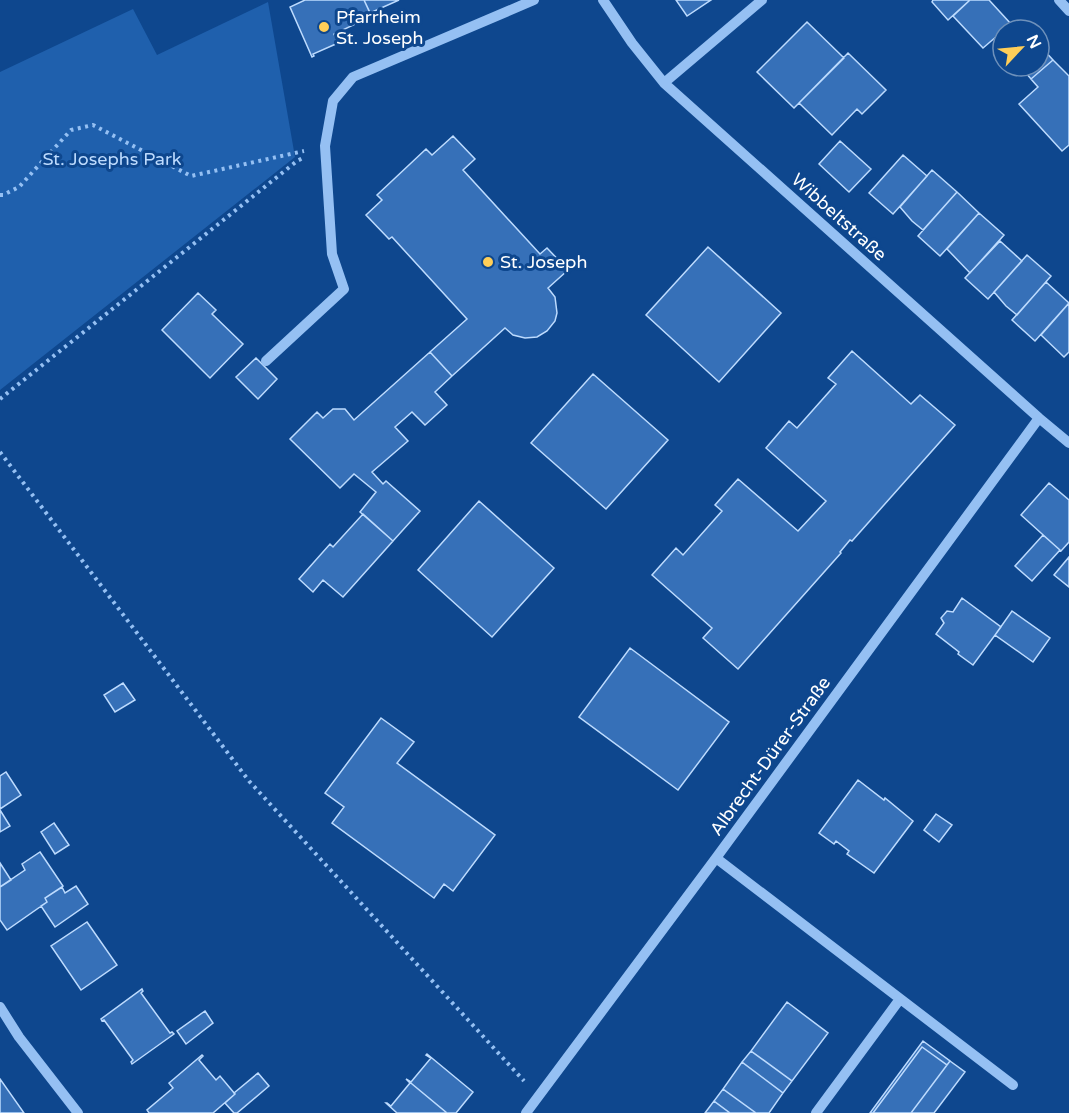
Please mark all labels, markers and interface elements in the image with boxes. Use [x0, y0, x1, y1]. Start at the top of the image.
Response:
place label: Pfarrheim St. Joseph [336, 6, 423, 49]
north arrow [991, 18, 1051, 78]
marker: Pfarrheim St. Joseph [317, 20, 331, 34]
text: N [1022, 32, 1045, 52]
park label: St. Josephs Park [42, 148, 182, 170]
street label: Wibbeltstraße [787, 169, 891, 265]
place label: St. Joseph [500, 251, 587, 273]
marker: St. Joseph [481, 255, 495, 269]
street label: Albrecht-Dürer-Straße [705, 672, 835, 840]

